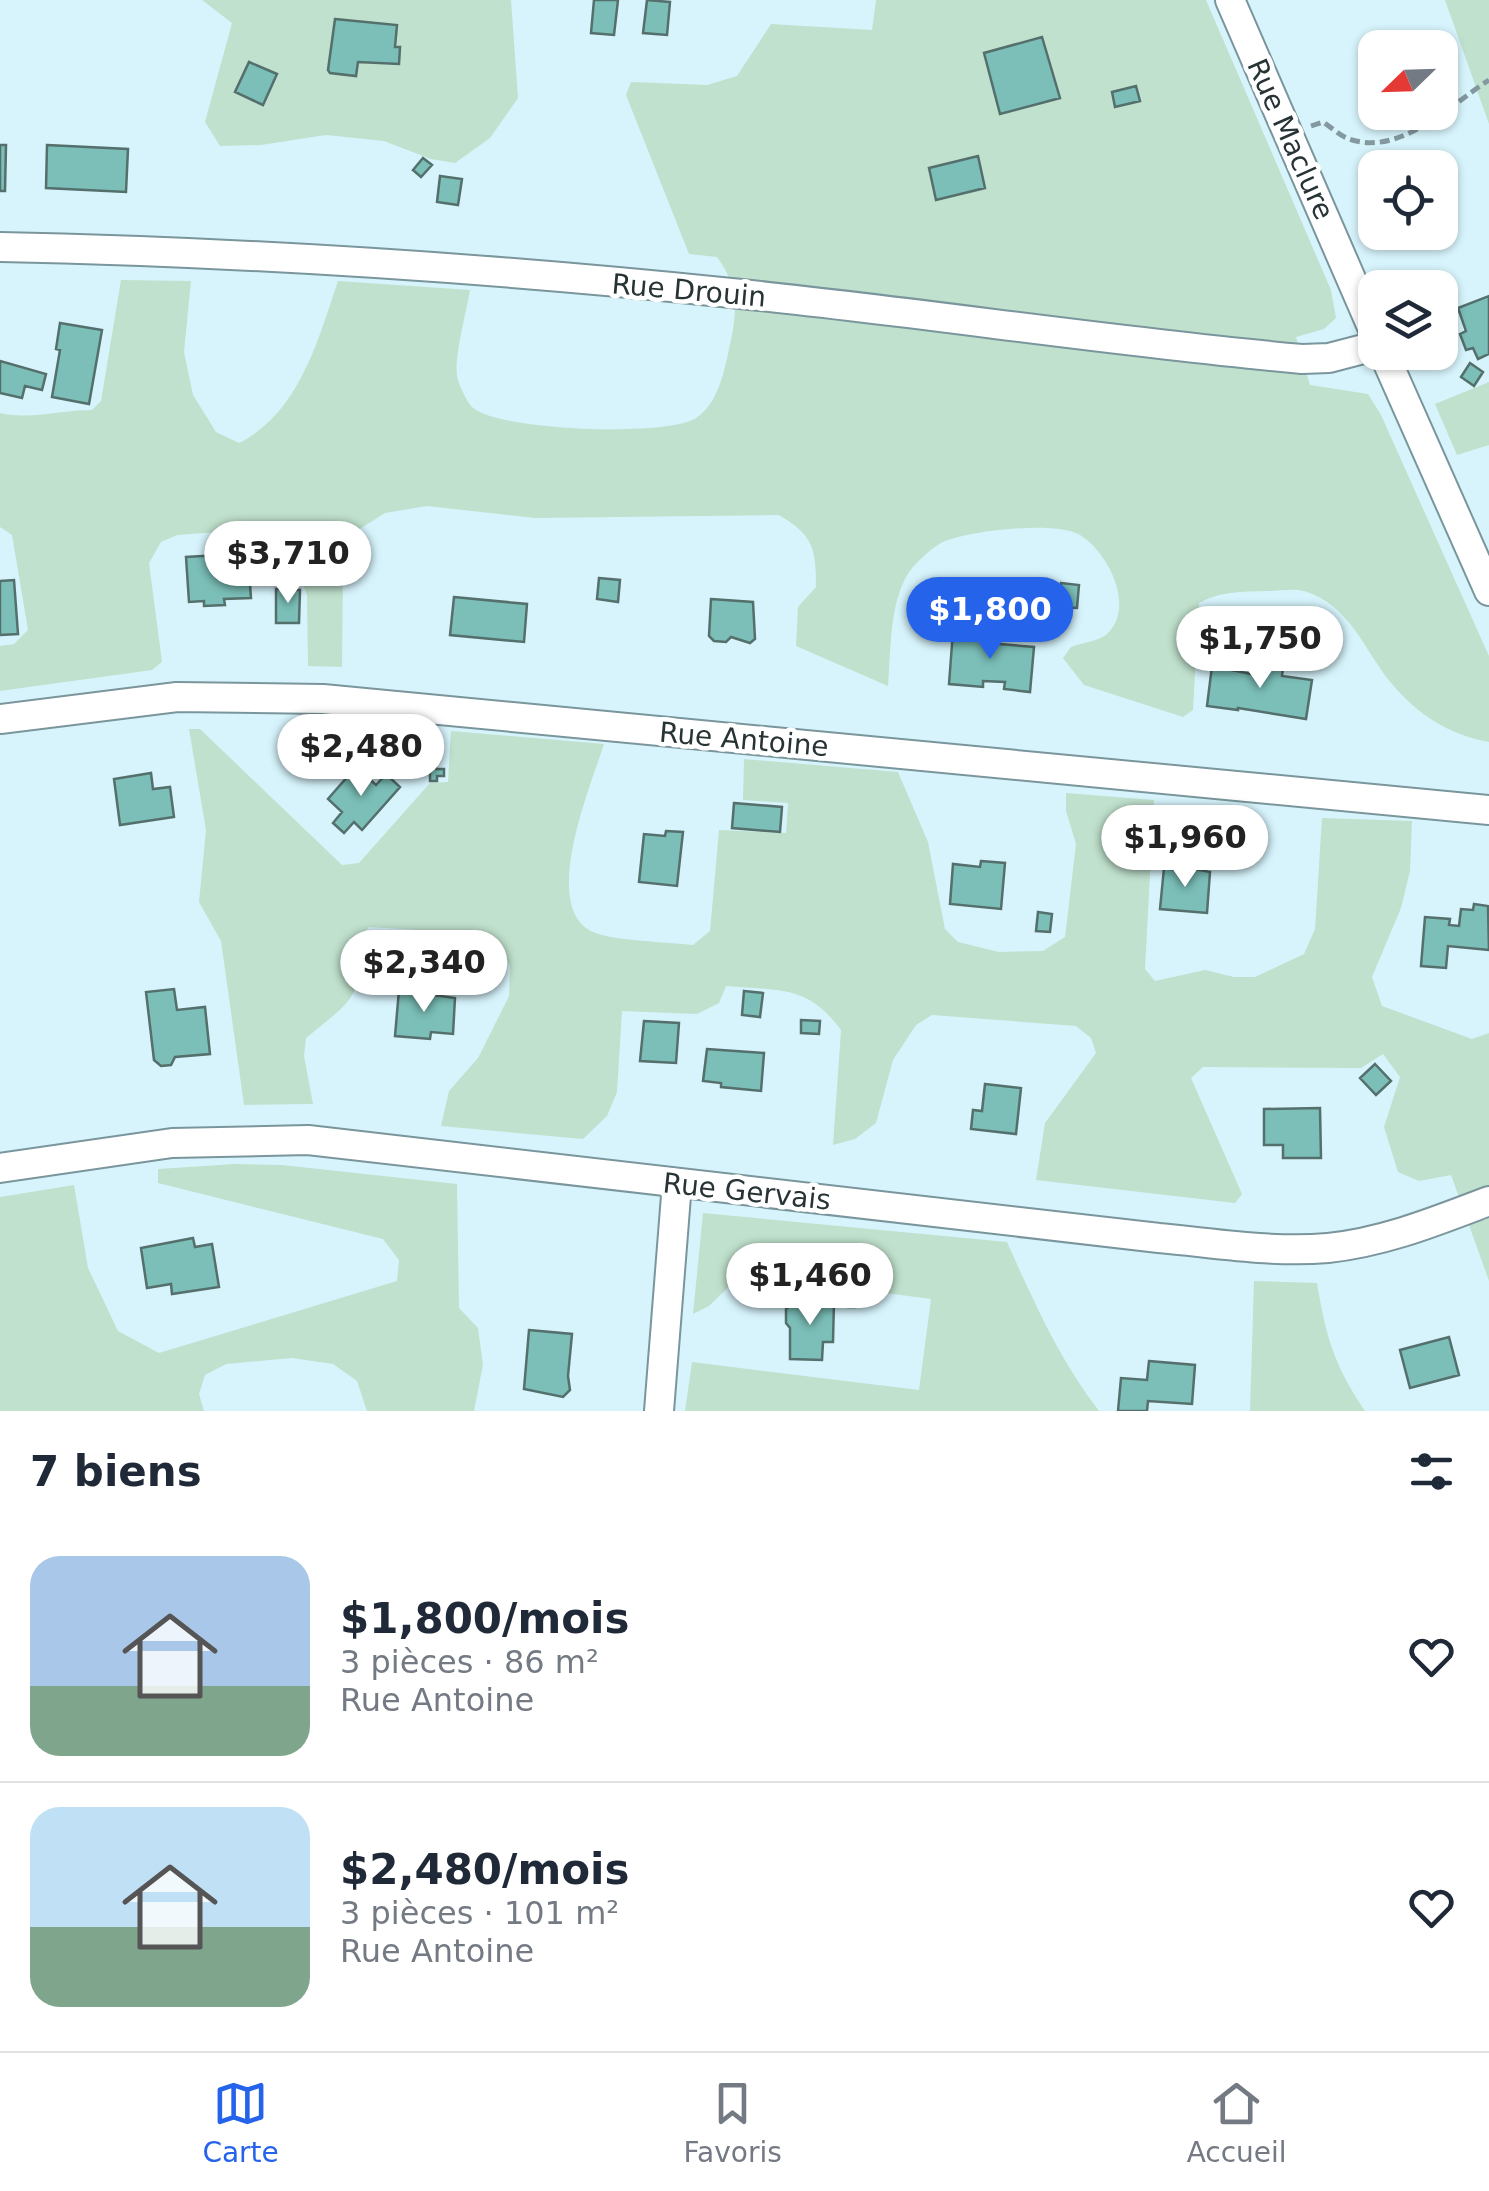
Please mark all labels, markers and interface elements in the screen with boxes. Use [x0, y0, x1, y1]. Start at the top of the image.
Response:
north arrow [1358, 30, 1458, 130]
map controls [1358, 30, 1458, 370]
street label: Rue Maclure [1240, 54, 1341, 225]
button: locate [1358, 150, 1458, 250]
street label: Rue Drouin [610, 267, 768, 314]
button: layers [1358, 270, 1458, 370]
pin: $3,710 [207, 521, 369, 606]
text: $3,710 [226, 534, 350, 572]
pin: $1,800 [909, 577, 1071, 662]
text: $1,800 [928, 590, 1052, 628]
pin: $1,750 [1179, 606, 1341, 691]
text: $1,750 [1198, 619, 1322, 657]
pin: $2,480 [280, 714, 442, 799]
street label: Rue Antoine [658, 716, 830, 763]
text: $2,480 [299, 727, 423, 765]
pin: $1,960 [1104, 805, 1266, 890]
text: $1,960 [1123, 818, 1247, 856]
pin: $2,340 [343, 930, 505, 1015]
text: $2,340 [362, 943, 486, 981]
street label: Rue Gervais [661, 1166, 833, 1217]
pin: $1,460 [729, 1243, 891, 1328]
text: $1,460 [748, 1256, 872, 1294]
icon: filters [1404, 1444, 1459, 1499]
text: 7 biens [30, 1447, 202, 1496]
text: $1,800/mois [340, 1594, 629, 1643]
icon: home [110, 1596, 230, 1716]
icon: heart [1404, 1629, 1459, 1684]
text: 3 pièces · 86 m² [340, 1643, 599, 1681]
text: Rue Antoine [340, 1681, 534, 1719]
text: $2,480/mois [340, 1845, 629, 1894]
icon: home [110, 1847, 230, 1967]
icon: heart [1404, 1880, 1459, 1935]
text: 3 pièces · 101 m² [340, 1894, 619, 1932]
text: Rue Antoine [340, 1932, 534, 1970]
tab: Carte [202, 2076, 279, 2169]
tab: Favoris [684, 2076, 782, 2169]
tab: Accueil [1187, 2076, 1287, 2169]

